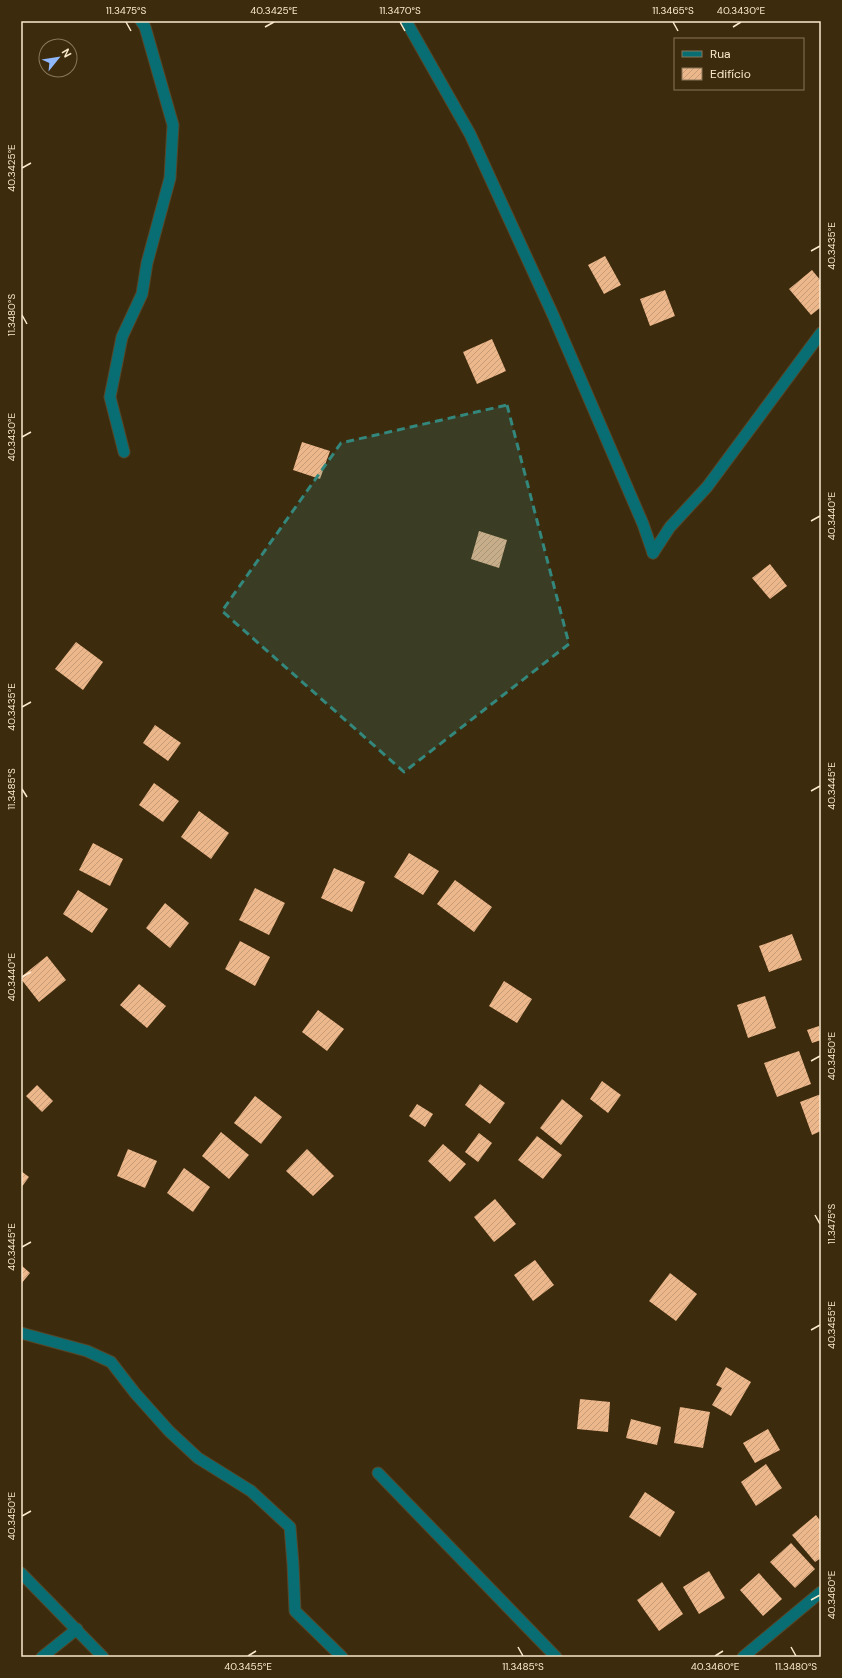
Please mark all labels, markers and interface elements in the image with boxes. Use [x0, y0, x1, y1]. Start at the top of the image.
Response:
text: 11.3475°S [106, 4, 146, 17]
text: 40.3425°E [250, 4, 298, 17]
text: 11.3470°S [379, 4, 421, 17]
text: 11.3465°S [652, 4, 694, 17]
text: 40.3430°E [717, 4, 765, 17]
north arrow [38, 38, 78, 78]
legend [674, 38, 804, 90]
text: N [59, 46, 75, 60]
text: Rua [710, 46, 731, 62]
text: Edifício [710, 66, 751, 82]
text: 40.3425°E [5, 144, 18, 192]
text: 40.3435°E [825, 222, 838, 270]
text: 11.3480°S [5, 294, 18, 336]
text: 40.3430°E [5, 413, 18, 461]
text: 40.3440°E [825, 491, 838, 540]
text: 40.3435°E [5, 683, 18, 731]
text: 40.3445°E [825, 762, 838, 810]
text: 11.3485°S [5, 768, 18, 810]
text: 40.3440°E [5, 952, 18, 1001]
text: 40.3450°E [825, 1031, 838, 1080]
text: 11.3475°S [825, 1204, 838, 1244]
text: 40.3445°E [5, 1223, 18, 1271]
text: 40.3455°E [825, 1301, 838, 1349]
text: 40.3450°E [5, 1491, 18, 1540]
text: 40.3460°E [825, 1570, 838, 1619]
text: 40.3455°E [224, 1660, 272, 1673]
text: 11.3485°S [502, 1660, 544, 1673]
text: 40.3460°E [691, 1660, 740, 1673]
text: 11.3480°S [775, 1660, 817, 1673]

